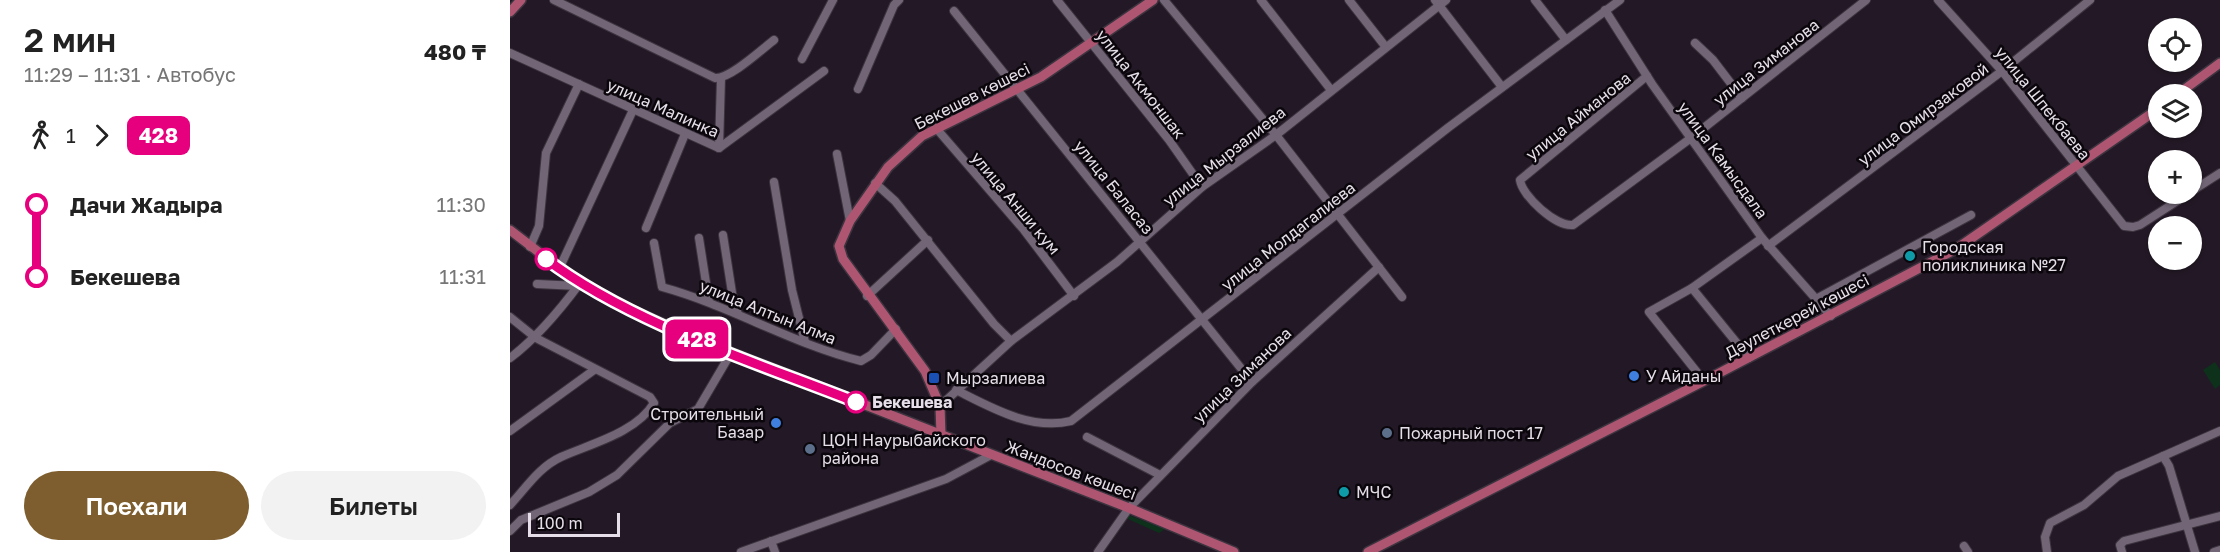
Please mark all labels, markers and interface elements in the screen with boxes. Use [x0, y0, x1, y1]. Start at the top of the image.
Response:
street label: улица Зиманова [1709, 14, 1823, 110]
map controls [2148, 18, 2202, 270]
button: locate [2148, 18, 2202, 72]
text: 2 мин [24, 20, 116, 59]
street label: улица Акмоншак [1092, 25, 1190, 143]
text: 480 ₸ [424, 38, 486, 65]
street label: улица Шпекбаева [1991, 42, 2095, 164]
street label: Бекешев көшесі [911, 58, 1033, 134]
street label: улица Омирзаковой [1854, 58, 1992, 170]
text: 11:29 – 11:31 · Автобус [24, 62, 236, 86]
street label: улица Айманова [1521, 68, 1635, 164]
street label: улица Малинка [604, 74, 722, 142]
button: layers [2148, 84, 2202, 138]
street label: улица Камысдала [1674, 97, 1772, 223]
street label: улица Мырзалиева [1159, 102, 1289, 210]
icon: walk [24, 119, 57, 152]
icon: forward [85, 119, 118, 152]
text: 428 [139, 122, 178, 148]
text: 1 [66, 123, 76, 147]
street label: улица Баласаз [1070, 136, 1158, 238]
street label: улица Анши кум [967, 148, 1065, 258]
button: + [2148, 150, 2202, 204]
street label: улица Молдагалиева [1217, 177, 1359, 295]
text: Дачи Жадыра [70, 191, 223, 218]
text: 11:30 [437, 192, 486, 216]
button: − [2148, 216, 2202, 270]
place label: Городская поликлиника №27 [1922, 237, 2066, 275]
unlabelled marker [535, 248, 557, 270]
marker: Городская поликлиника №27 [1903, 249, 1917, 263]
text: Бекешева [70, 263, 180, 290]
text: 11:31 [439, 264, 486, 288]
street label: Дәулеткерей көшесі [1722, 270, 1872, 362]
street label: улица Алтын Алма [697, 275, 839, 349]
line badge: 428 [662, 320, 732, 358]
street label: улица Зиманова [1189, 323, 1295, 427]
text: 428 [677, 326, 717, 352]
place label: У Айданы [1646, 366, 1722, 386]
place label: Мырзалиева [946, 368, 1045, 388]
marker: У Айданы [1627, 369, 1641, 383]
marker: Мырзалиева [927, 371, 941, 385]
marker: Бекешева [845, 391, 867, 413]
place label: Бекешева [872, 392, 952, 412]
place label: Строительный Базар [650, 404, 764, 442]
marker: Строительный Базар [769, 416, 783, 430]
place label: Пожарный пост 17 [1399, 423, 1543, 443]
marker: Пожарный пост 17 [1380, 426, 1394, 440]
place label: ЦОН Наурыбайского района [822, 430, 986, 468]
street label: Жандосов көшесі [1003, 436, 1139, 504]
marker: ЦОН Наурыбайского района [803, 442, 817, 456]
button: Поехали [24, 471, 249, 540]
button: Билеты [261, 471, 486, 540]
place label: МЧС [1356, 482, 1391, 502]
marker: МЧС [1337, 485, 1351, 499]
scale bar [528, 510, 620, 538]
text: 100 m [537, 513, 583, 533]

